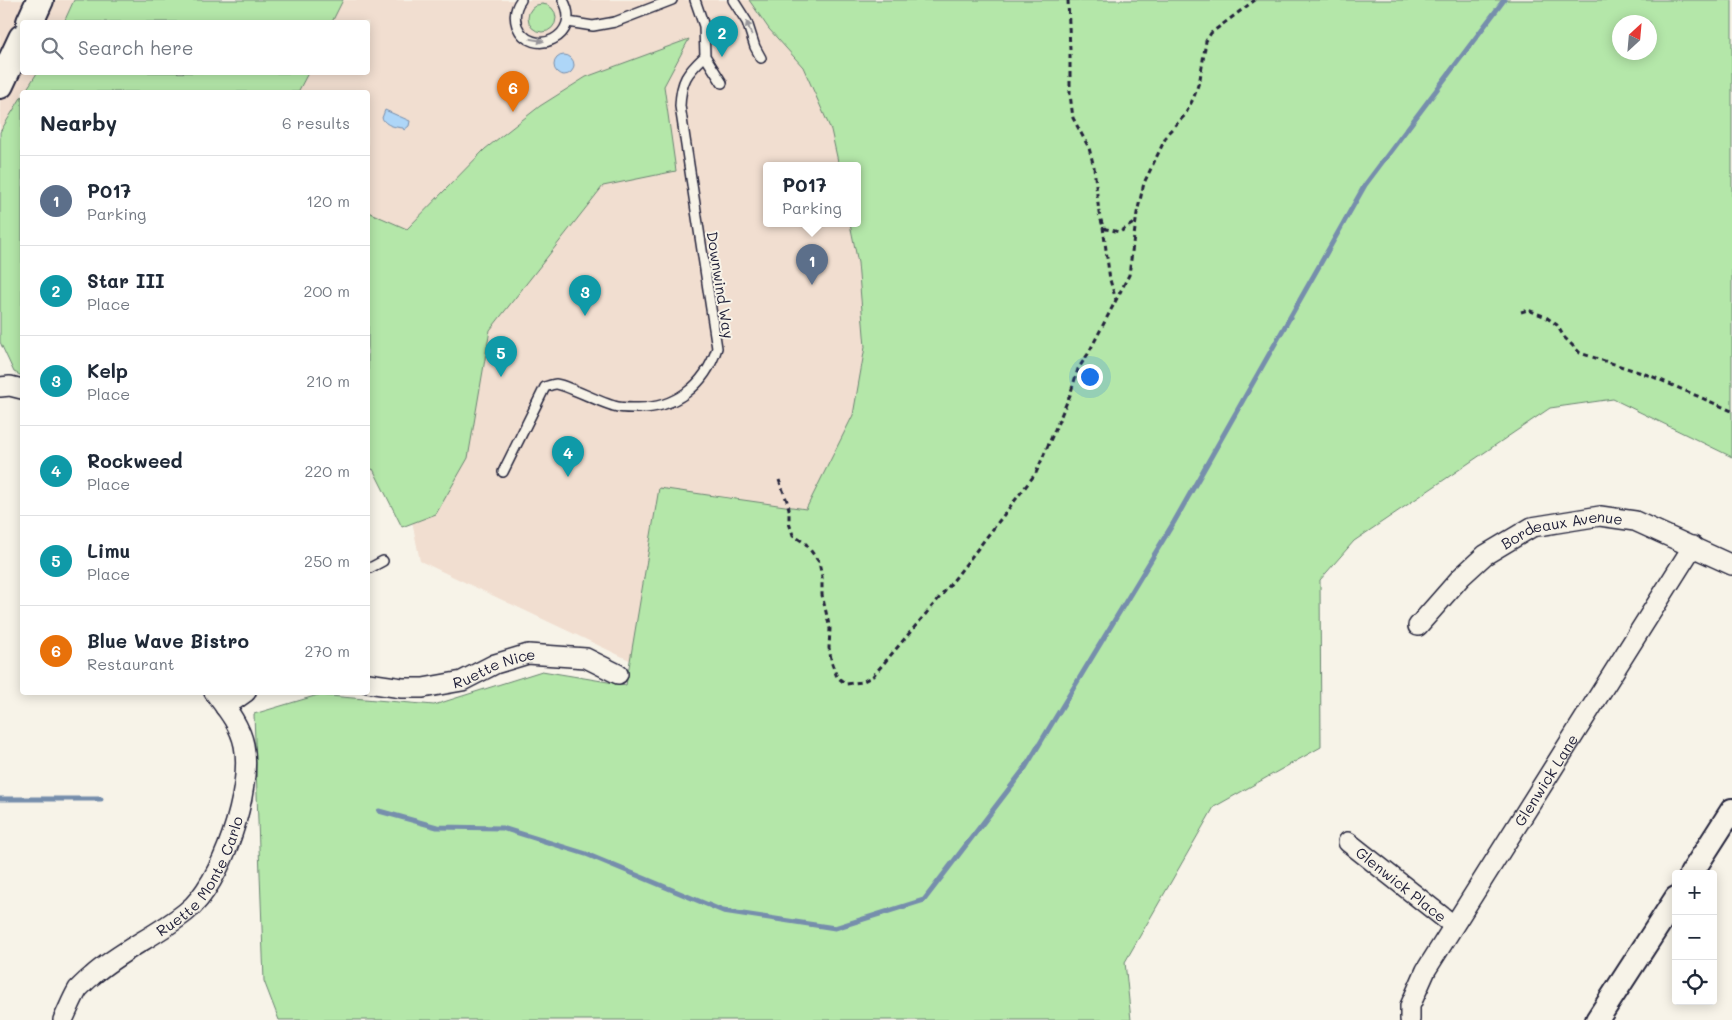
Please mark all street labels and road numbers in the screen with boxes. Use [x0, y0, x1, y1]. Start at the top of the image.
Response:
street label: Downwind Way [703, 230, 739, 340]
street label: Bordeaux Avenue [1497, 506, 1624, 553]
street label: Ruette Nice [451, 644, 536, 692]
street label: Glenwick Lane [1509, 730, 1582, 830]
street label: Ruette Monte Carlo [152, 814, 247, 940]
street label: Glenwick Place [1352, 842, 1451, 926]

